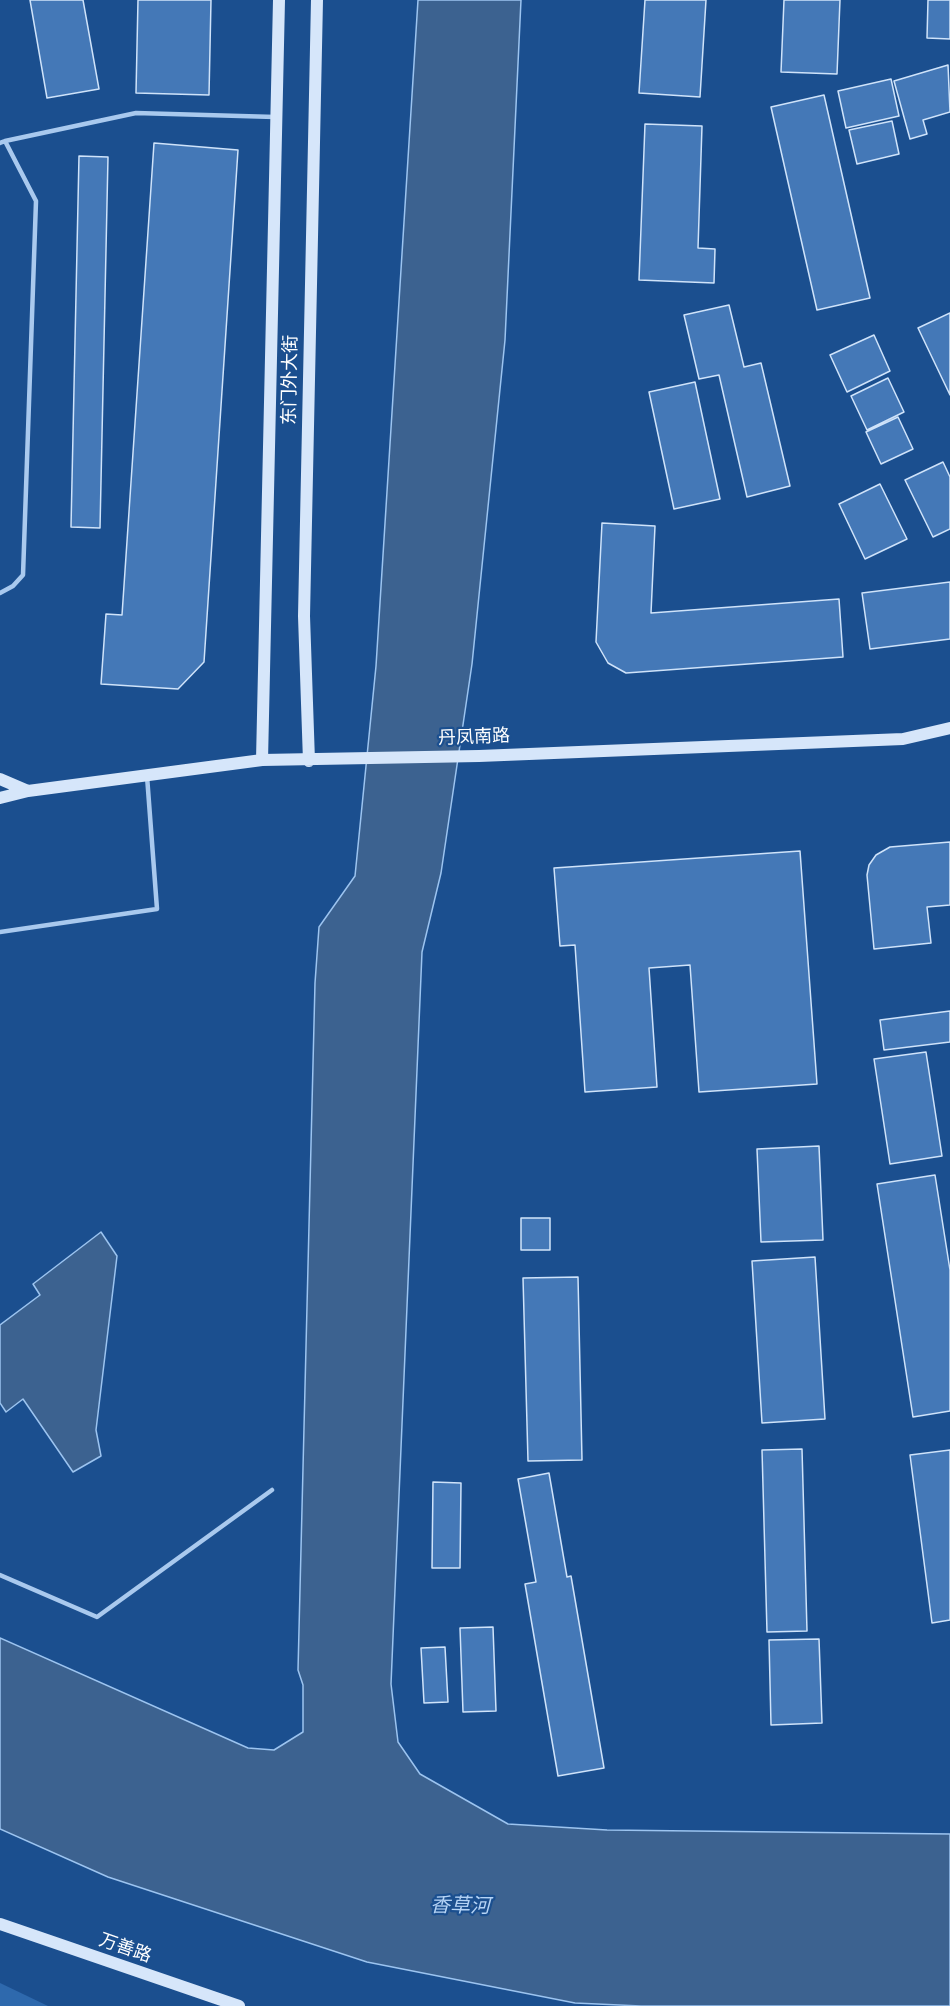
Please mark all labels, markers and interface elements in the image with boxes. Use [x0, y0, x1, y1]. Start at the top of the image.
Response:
street label: 东门外大街 [279, 335, 303, 425]
street label: 丹凤南路 [438, 726, 510, 750]
water label: 香草河 [430, 1894, 490, 1920]
street label: 万善路 [96, 1930, 154, 1968]

